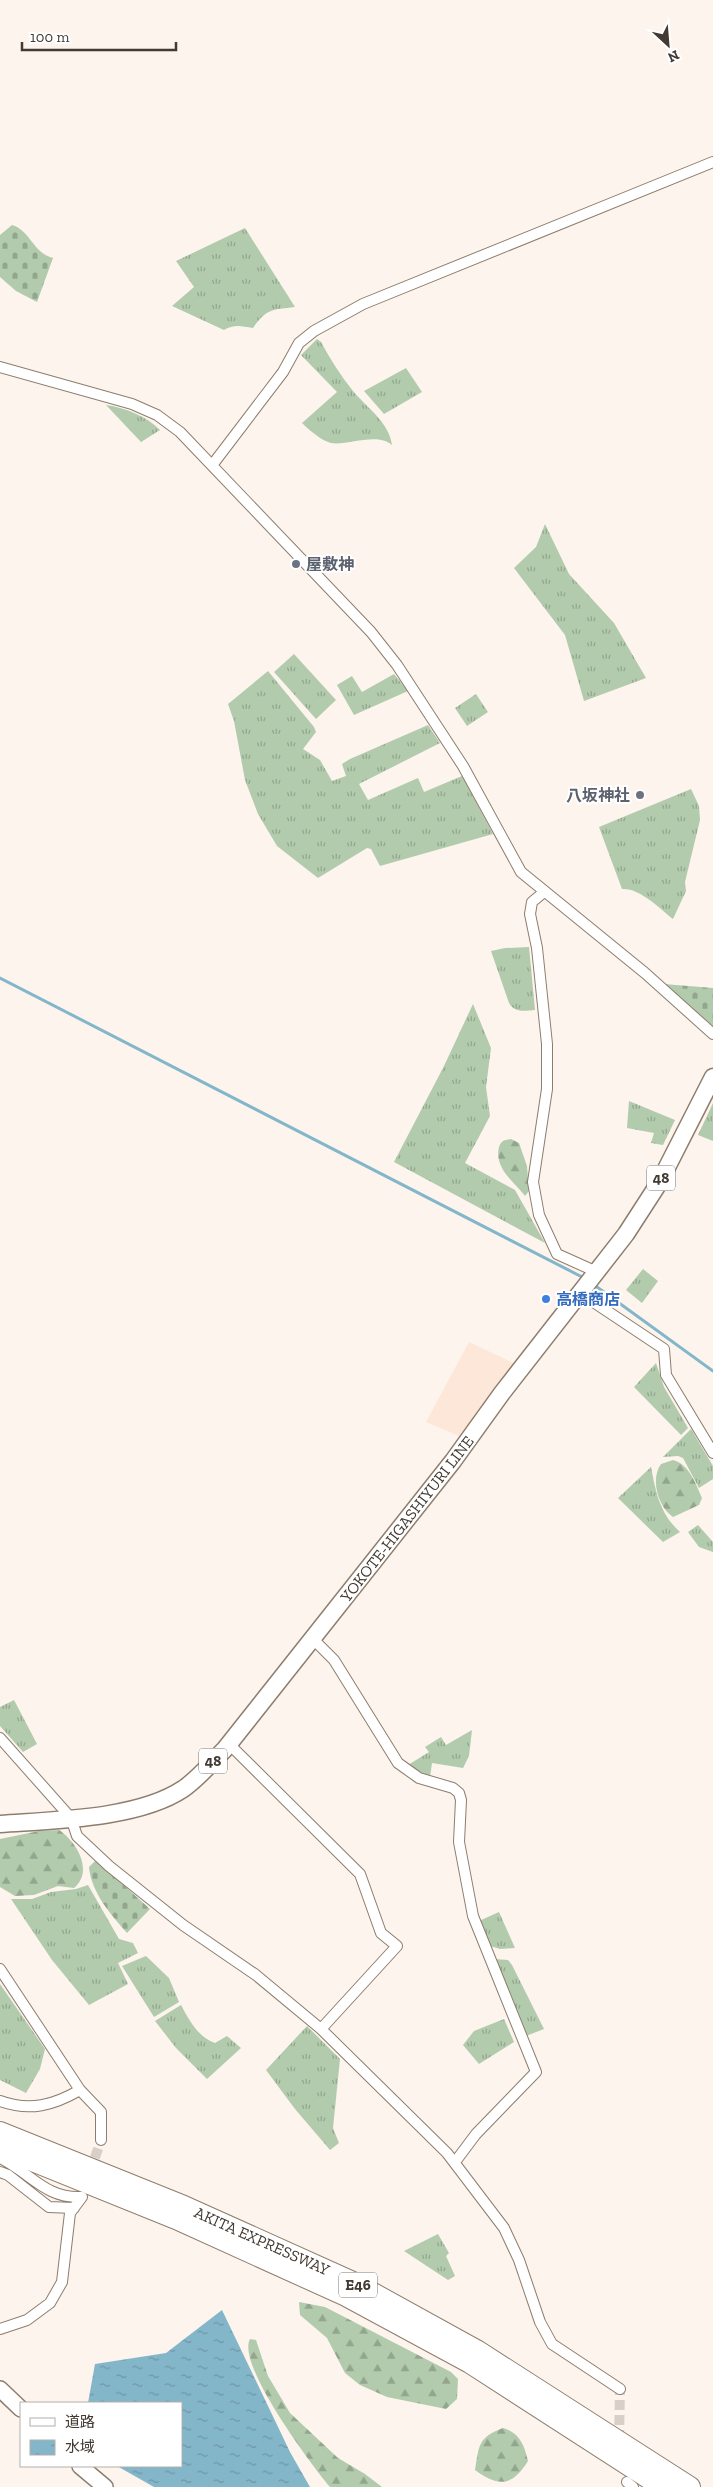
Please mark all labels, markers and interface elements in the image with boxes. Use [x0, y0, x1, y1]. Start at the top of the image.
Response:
scale bar [22, 20, 176, 52]
north arrow [643, 20, 693, 70]
text: 100 m [30, 28, 69, 46]
text: N [665, 46, 682, 66]
place label: 屋敷神 [306, 555, 354, 574]
marker: 屋敷神 [290, 558, 302, 570]
place label: 八坂神社 [566, 786, 630, 805]
marker: 八坂神社 [634, 789, 646, 801]
road number: 48 [647, 1166, 675, 1190]
place label: 高橋商店 [556, 1290, 620, 1309]
marker: 高橋商店 [540, 1293, 552, 1305]
street label: YOKOTE-HIGASHIYURI LINE [336, 1432, 478, 1607]
road number: 48 [199, 1748, 227, 1774]
street label: AKITA EXPRESSWAY [191, 2203, 333, 2279]
road number: E46 [339, 2272, 377, 2298]
legend [20, 2402, 182, 2467]
text: 道路 [65, 2413, 95, 2431]
text: 水域 [65, 2438, 95, 2456]

